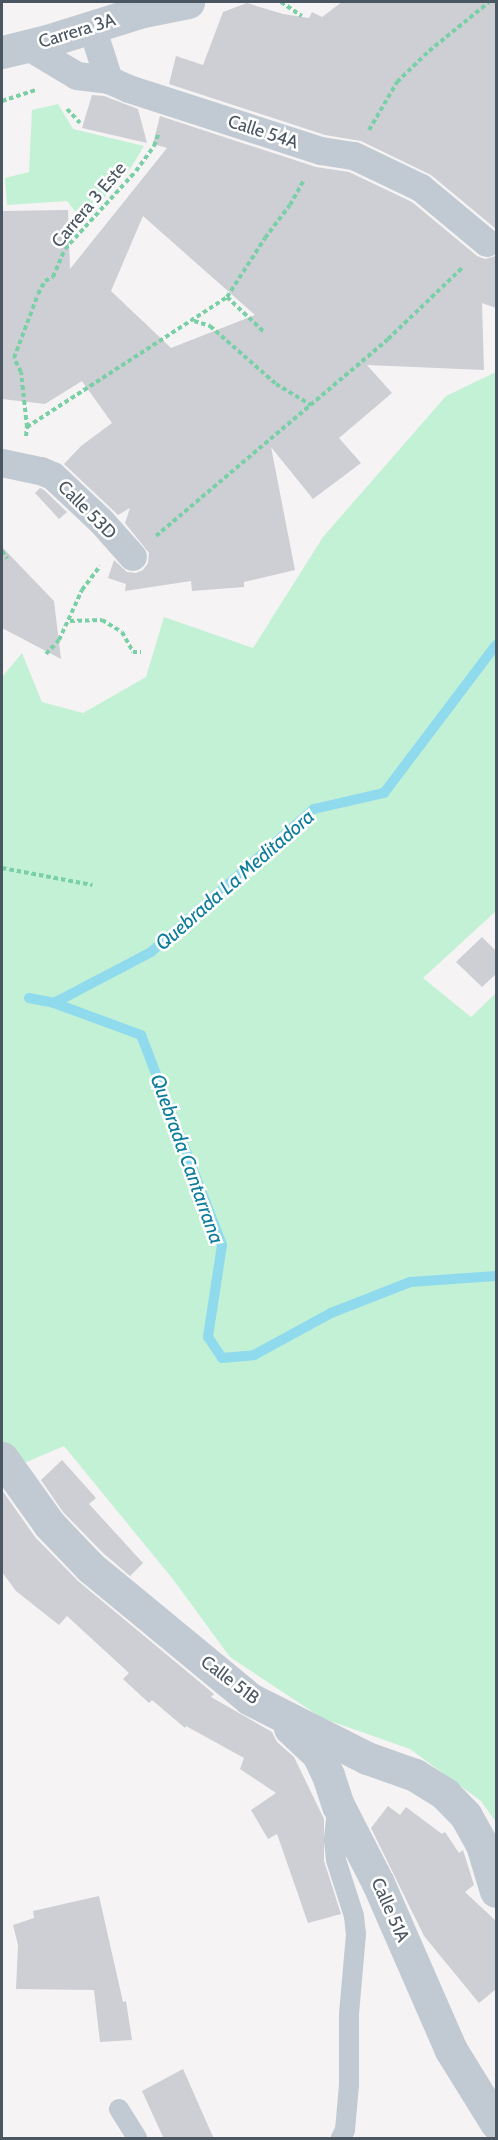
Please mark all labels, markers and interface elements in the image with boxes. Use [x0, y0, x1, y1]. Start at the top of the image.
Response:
street label: Carrera 3A [36, 9, 118, 53]
street label: Calle 54A [225, 111, 301, 153]
street label: Carrera 3 Este [47, 158, 131, 252]
street label: Calle 53D [53, 476, 121, 544]
water label: Quebrada La Meditadora [151, 804, 319, 956]
water label: Quebrada Cantarrana [145, 1071, 229, 1247]
street label: Calle 51B [196, 1651, 264, 1709]
street label: Calle 51A [366, 1875, 414, 1945]

